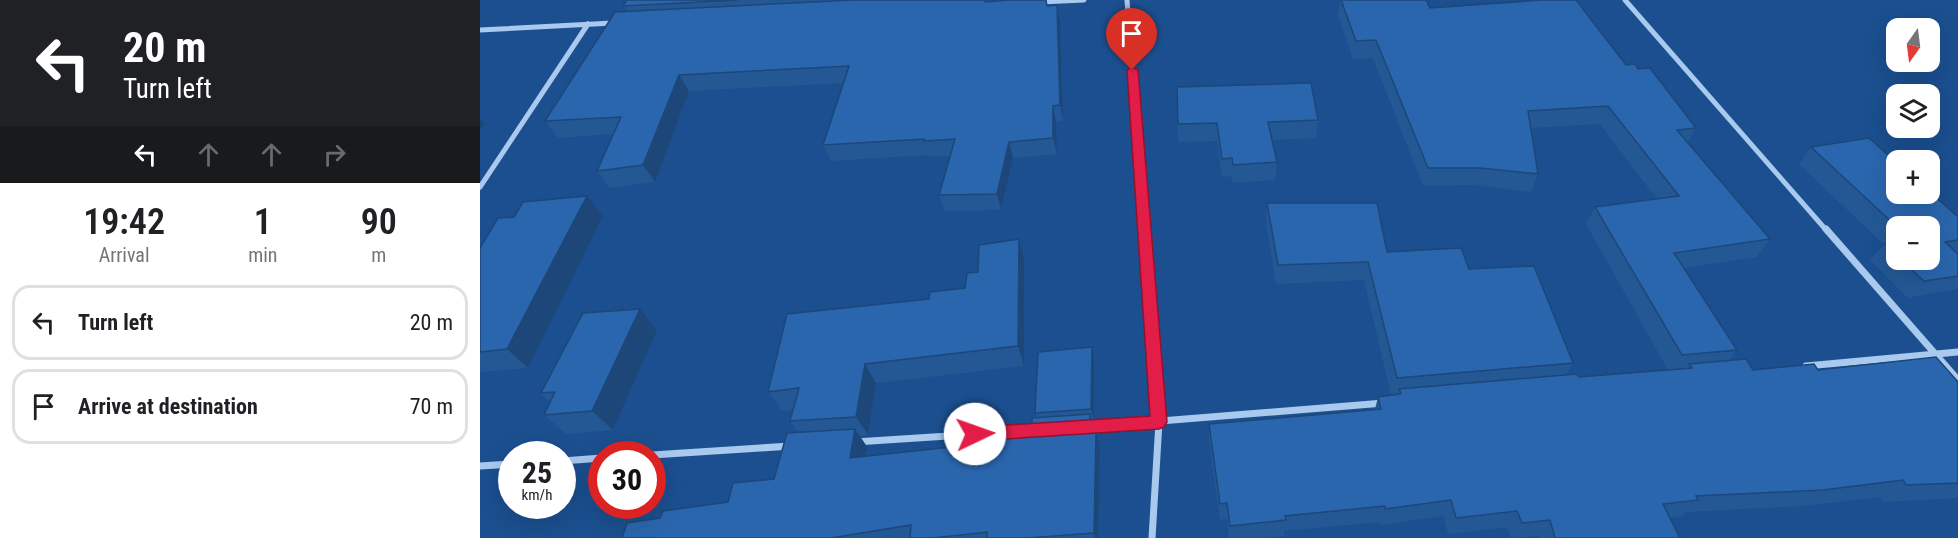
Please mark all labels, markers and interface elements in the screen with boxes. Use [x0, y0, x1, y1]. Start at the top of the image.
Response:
pin [1106, 8, 1157, 70]
icon: arrive [1115, 17, 1148, 50]
north arrow [1886, 18, 1940, 72]
map controls [1886, 18, 1940, 270]
text: 20 m [123, 23, 206, 72]
icon: left [24, 24, 102, 102]
text: Turn left [123, 73, 212, 105]
button: layers [1886, 84, 1940, 138]
icon: left [129, 138, 162, 171]
icon: ahead [192, 138, 225, 171]
icon: ahead [255, 138, 288, 171]
icon: right [318, 138, 351, 171]
button: + [1886, 150, 1940, 204]
text: 19:42 [83, 201, 165, 243]
text: 1 [254, 201, 272, 243]
text: 90 [361, 201, 397, 243]
button: − [1886, 216, 1940, 270]
text: Arrival [99, 243, 150, 267]
text: min [248, 243, 278, 267]
text: m [371, 243, 386, 267]
icon: left [27, 306, 60, 339]
text: Turn left [78, 310, 153, 335]
text: 20 m [410, 310, 453, 335]
icon: arrive [27, 390, 60, 423]
text: Arrive at destination [78, 394, 258, 419]
text: 70 m [410, 394, 453, 419]
position arrow [943, 402, 1007, 466]
speed limit sign: 30 [588, 441, 666, 519]
text: 25 [522, 455, 552, 490]
text: km/h [522, 486, 552, 504]

